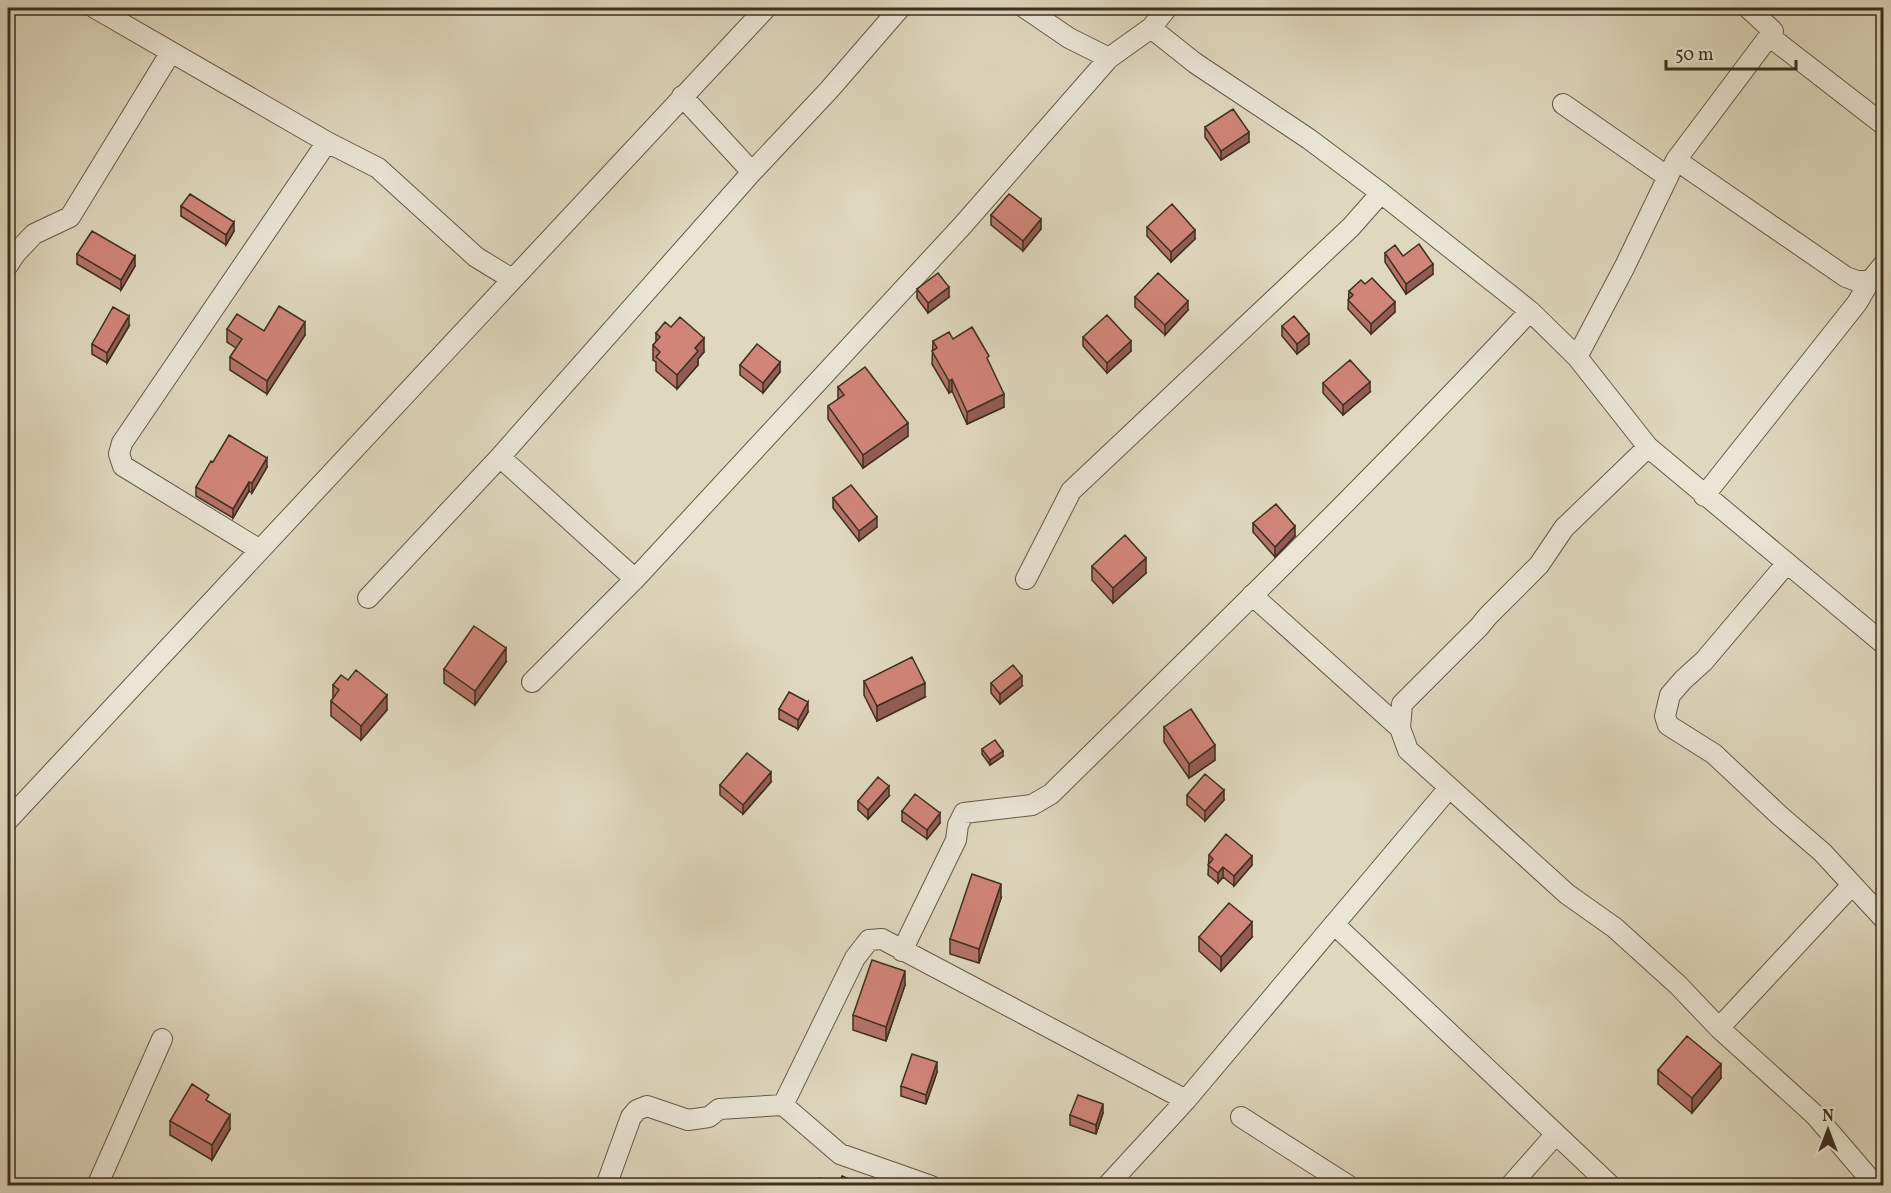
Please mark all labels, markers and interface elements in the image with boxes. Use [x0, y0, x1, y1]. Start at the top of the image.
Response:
scale bar [1666, 33, 1796, 71]
text: 50 m [1675, 43, 1714, 68]
north arrow [1798, 1100, 1858, 1160]
text: N [1822, 1106, 1834, 1128]

